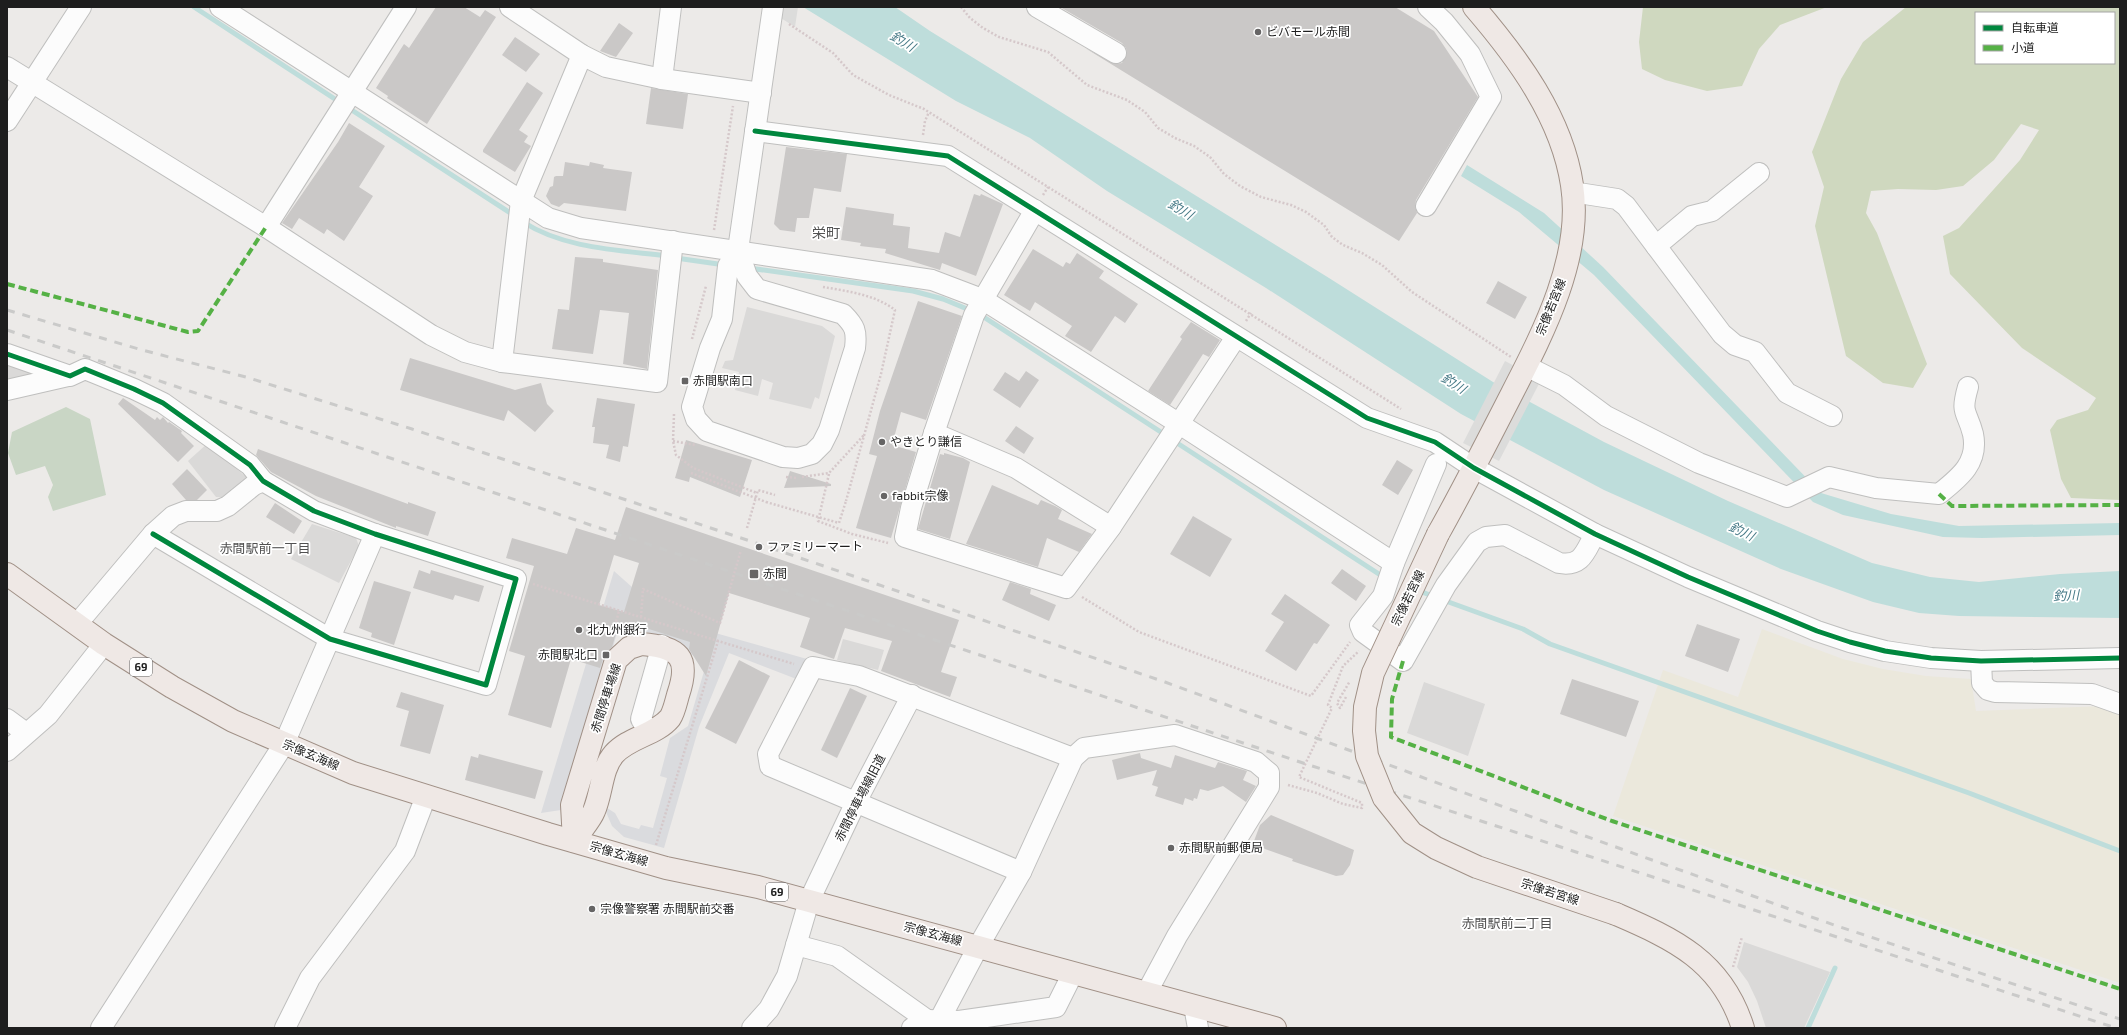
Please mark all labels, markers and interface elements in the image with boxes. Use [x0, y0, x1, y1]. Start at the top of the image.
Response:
legend [1975, 12, 2115, 64]
text: 自転車道 [2011, 20, 2059, 34]
place label: ビバモール赤間 [1266, 24, 1350, 38]
water label: 釣川 [888, 27, 920, 56]
marker: ビバモール赤間 [1253, 27, 1263, 37]
text: 小道 [2011, 40, 2035, 54]
water label: 釣川 [1166, 195, 1198, 224]
district label: 栄町 [812, 224, 840, 241]
street label: 宗像若宮線 [1532, 276, 1568, 337]
water label: 釣川 [1439, 369, 1471, 398]
place label: 赤間駅南口 [693, 373, 753, 387]
marker: 赤間駅南口 [680, 376, 690, 386]
place label: やきとり謙信 [890, 434, 962, 448]
marker: やきとり謙信 [877, 437, 887, 447]
place label: fabbit宗像 [892, 488, 948, 502]
marker: fabbit宗像 [879, 491, 889, 501]
water label: 釣川 [1727, 518, 1759, 545]
place label: ファミリーマート [767, 539, 863, 553]
district label: 赤間駅前一丁目 [219, 540, 311, 556]
marker: ファミリーマート [754, 542, 764, 552]
place label: 赤間 [763, 566, 787, 580]
marker: 赤間 [748, 568, 760, 580]
street label: 宗像若宮線 [1388, 568, 1427, 628]
water label: 釣川 [2053, 586, 2081, 603]
place label: 北九州銀行 [587, 622, 647, 636]
marker: 北九州銀行 [574, 625, 584, 635]
place label: 赤間駅北口 [538, 647, 598, 661]
marker: 赤間駅北口 [601, 650, 611, 660]
road number: 69 [130, 658, 152, 676]
street label: 赤間停車場線 [587, 661, 623, 734]
street label: 宗像玄海線 [281, 736, 342, 772]
street label: 赤間停車場線旧道 [831, 752, 887, 843]
street label: 宗像玄海線 [589, 838, 650, 868]
place label: 赤間駅前郵便局 [1179, 840, 1263, 854]
marker: 赤間駅前郵便局 [1166, 843, 1176, 853]
street label: 宗像若宮線 [1520, 875, 1581, 907]
road number: 69 [766, 883, 788, 901]
place label: 宗像警察署 赤間駅前交番 [600, 901, 735, 915]
marker: 宗像警察署 赤間駅前交番 [587, 904, 597, 914]
district label: 赤間駅前二丁目 [1461, 915, 1553, 931]
street label: 宗像玄海線 [902, 919, 964, 948]

